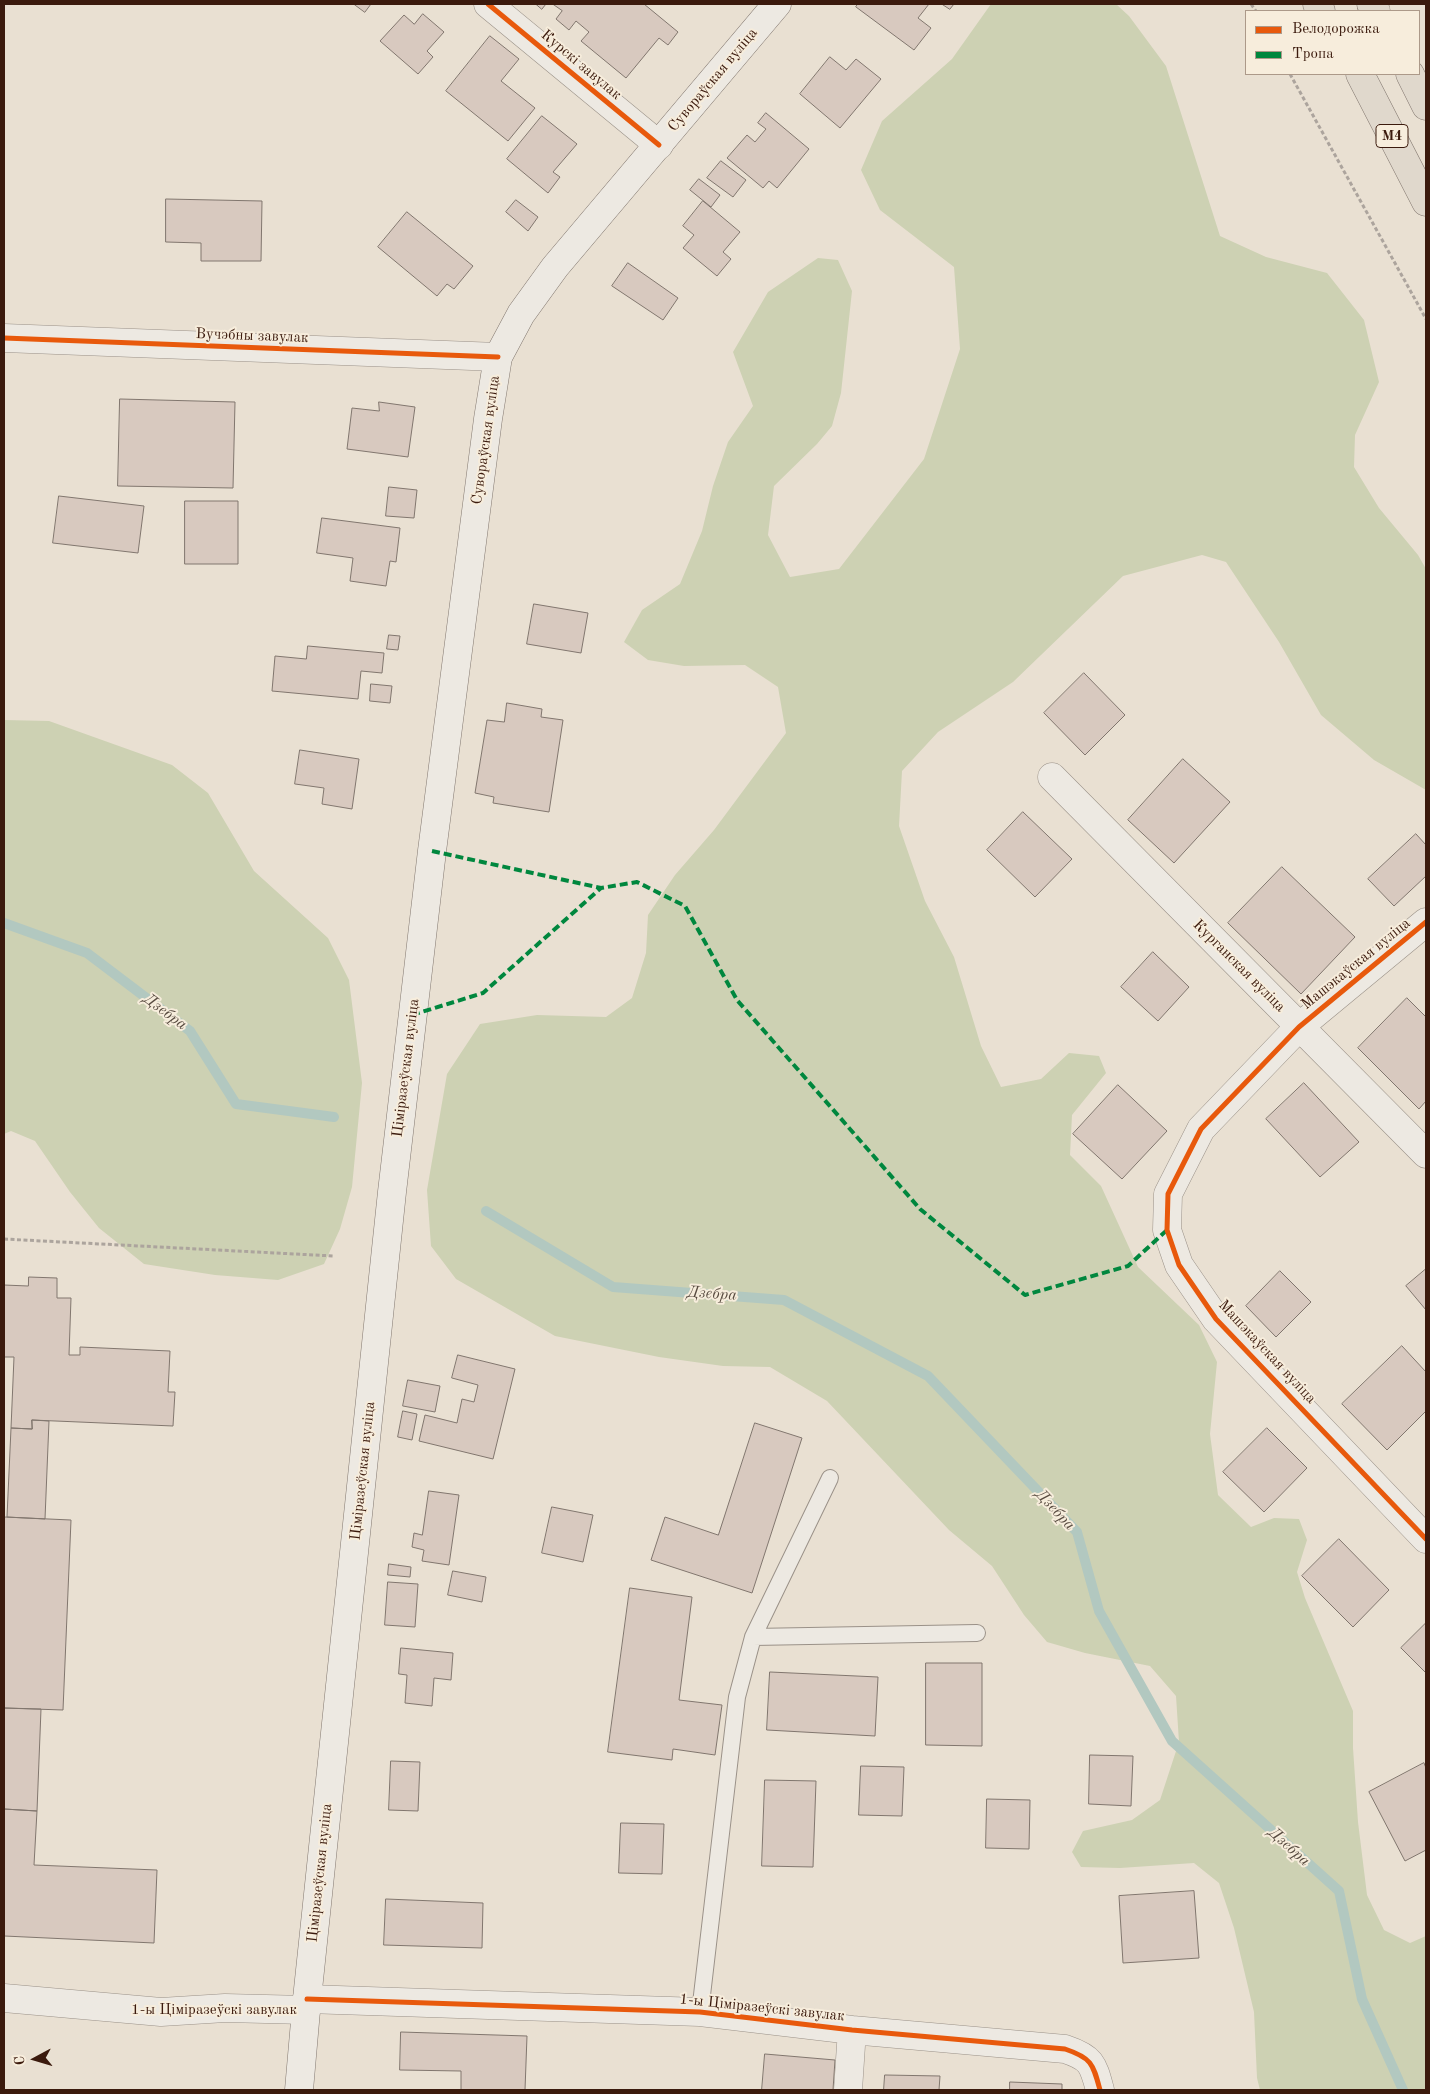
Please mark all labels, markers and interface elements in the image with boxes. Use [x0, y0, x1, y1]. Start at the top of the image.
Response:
legend [1245, 10, 1420, 75]
text: Велодорожка [1292, 22, 1380, 37]
street label: Сувораўская вуліца [664, 24, 762, 136]
street label: Курскі завулак [537, 26, 625, 104]
text: Тропа [1292, 47, 1334, 62]
road number: М4 [1376, 124, 1408, 148]
street label: Вучэбны завулак [195, 325, 309, 347]
street label: Сувораўская вуліца [468, 374, 504, 506]
street label: Машэкаўская вуліца [1298, 914, 1414, 1014]
street label: Курганская вуліца [1189, 916, 1289, 1016]
water label: Дзебра [139, 989, 191, 1035]
street label: Ціміразеўская вуліца [389, 998, 423, 1138]
water label: Дзебра [687, 1283, 737, 1305]
street label: Машэкаўская вуліца [1214, 1296, 1320, 1408]
street label: Ціміразеўская вуліца [347, 1401, 379, 1541]
water label: Дзебра [1031, 1485, 1079, 1535]
street label: Ціміразеўская вуліца [304, 1803, 336, 1943]
water label: Дзебра [1264, 1823, 1314, 1871]
street label: 1-ы Ціміразеўскі завулак [679, 1990, 845, 2026]
street label: 1-ы Ціміразеўскі завулак [131, 2001, 297, 2019]
north arrow [10, 2034, 60, 2084]
text: С [13, 2055, 28, 2066]

